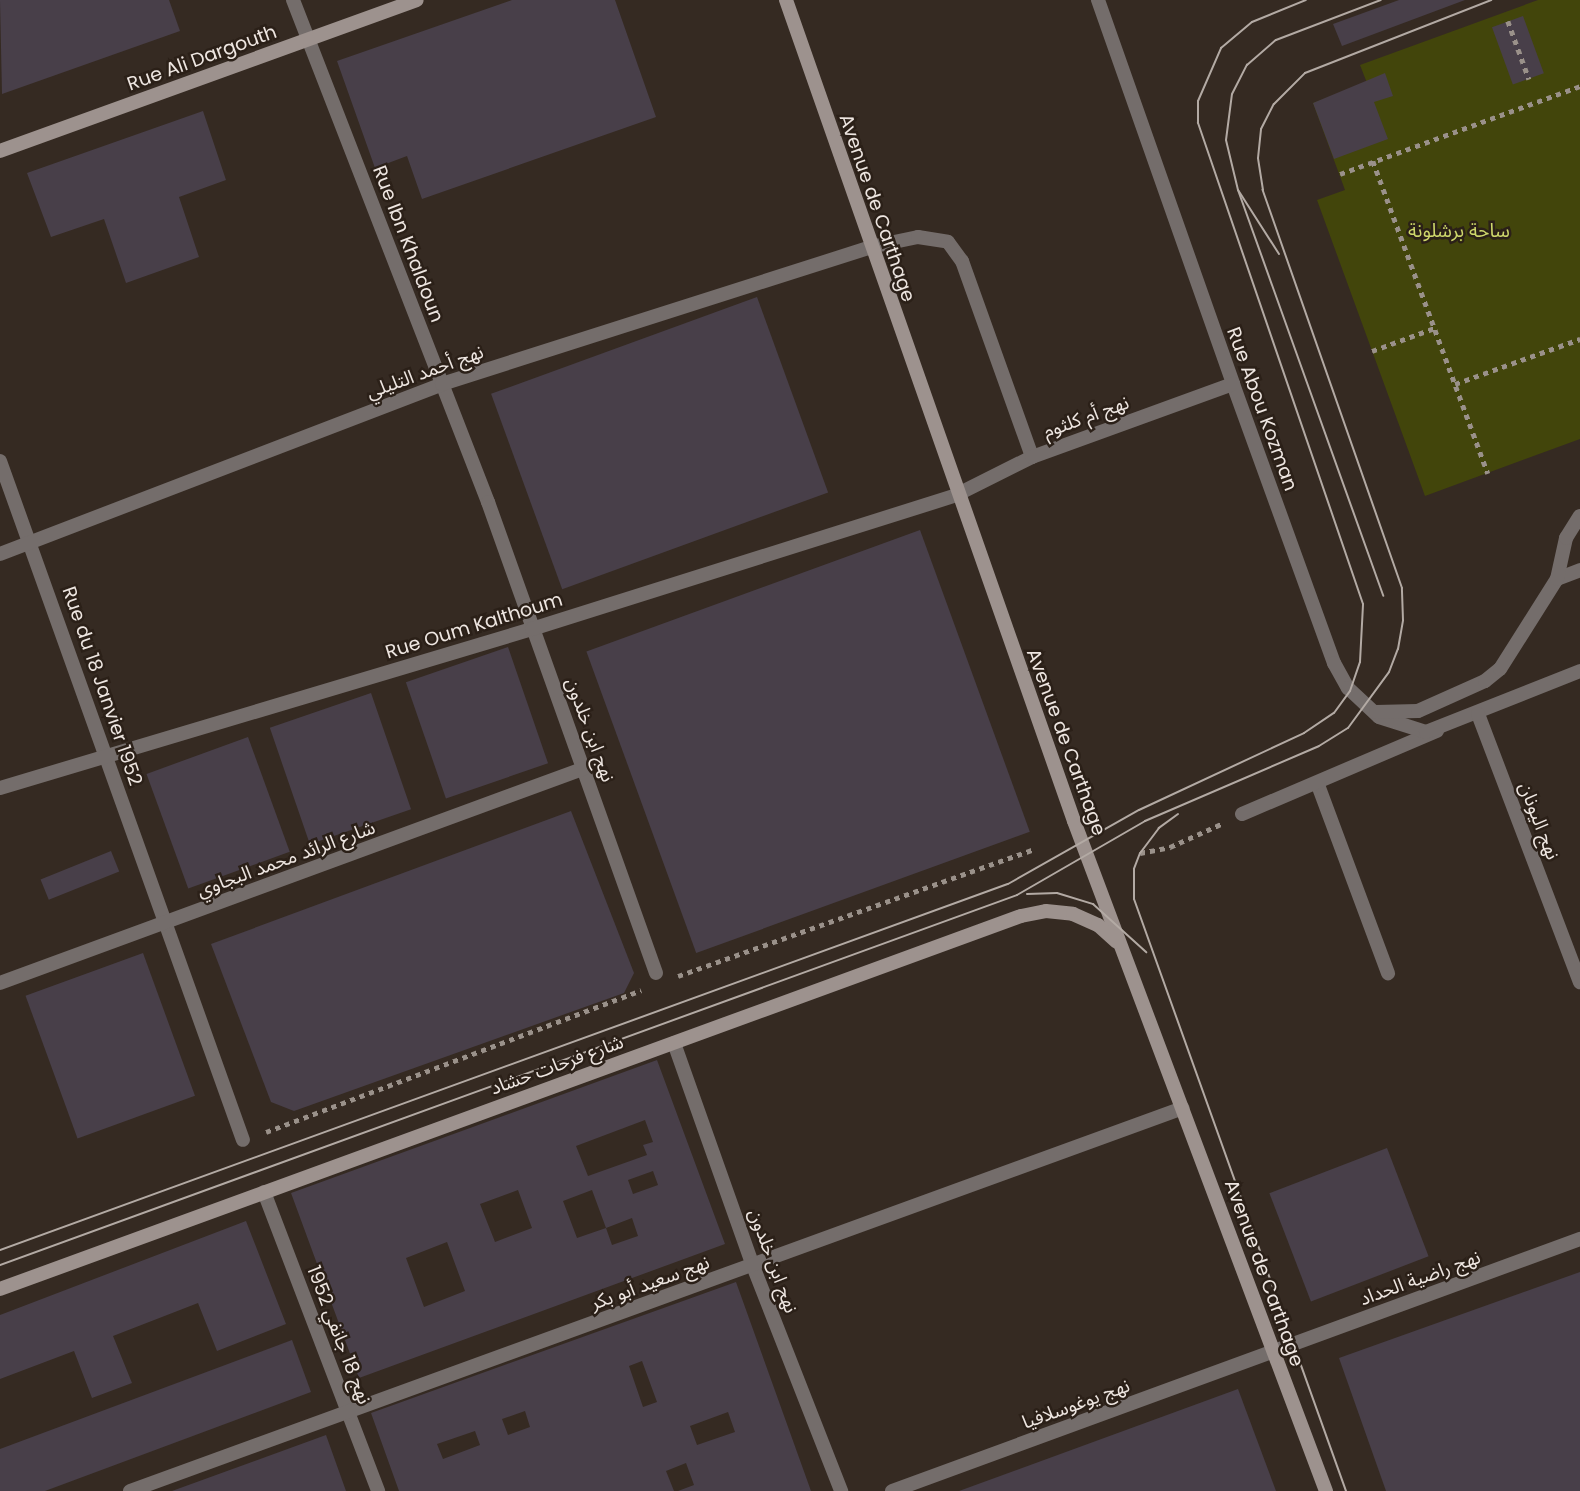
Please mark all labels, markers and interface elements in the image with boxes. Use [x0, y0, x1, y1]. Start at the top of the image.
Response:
street label: Rue Ali Dargouth [124, 20, 280, 96]
street label: Avenue de Carthage [834, 111, 920, 305]
street label: Rue Ibn Khaldoun [368, 163, 448, 325]
park label: ساحة برشلونة [1408, 220, 1510, 242]
street label: Rue Abou Kozman [1222, 324, 1302, 494]
street label: نهج أحمد التليلي [363, 340, 487, 404]
street label: نهج أم كلثوم [1040, 391, 1132, 443]
street label: Rue du 18 Janvier 1952 [57, 583, 147, 789]
street label: Rue Oum Kalthoum [383, 588, 565, 664]
street label: Avenue de Carthage [1022, 645, 1110, 839]
street label: نهج ابن خلدون [561, 675, 619, 785]
street label: نهج اليونان [1514, 779, 1564, 863]
street label: شارع الرائد محمد البجاوي [194, 816, 378, 902]
street label: شارع فرحات حشاد [487, 1030, 627, 1100]
street label: Avenue de Carthage [1220, 1176, 1308, 1370]
street label: نهج ابن خلدون [744, 1206, 802, 1316]
street label: نهج راضية الحداد [1356, 1246, 1484, 1310]
street label: نهج سعيد أبو بكر [587, 1251, 713, 1315]
street label: نهج 18 جانفي 1952 [302, 1263, 376, 1407]
street label: نهج يوغوسلافيا [1019, 1374, 1133, 1434]

